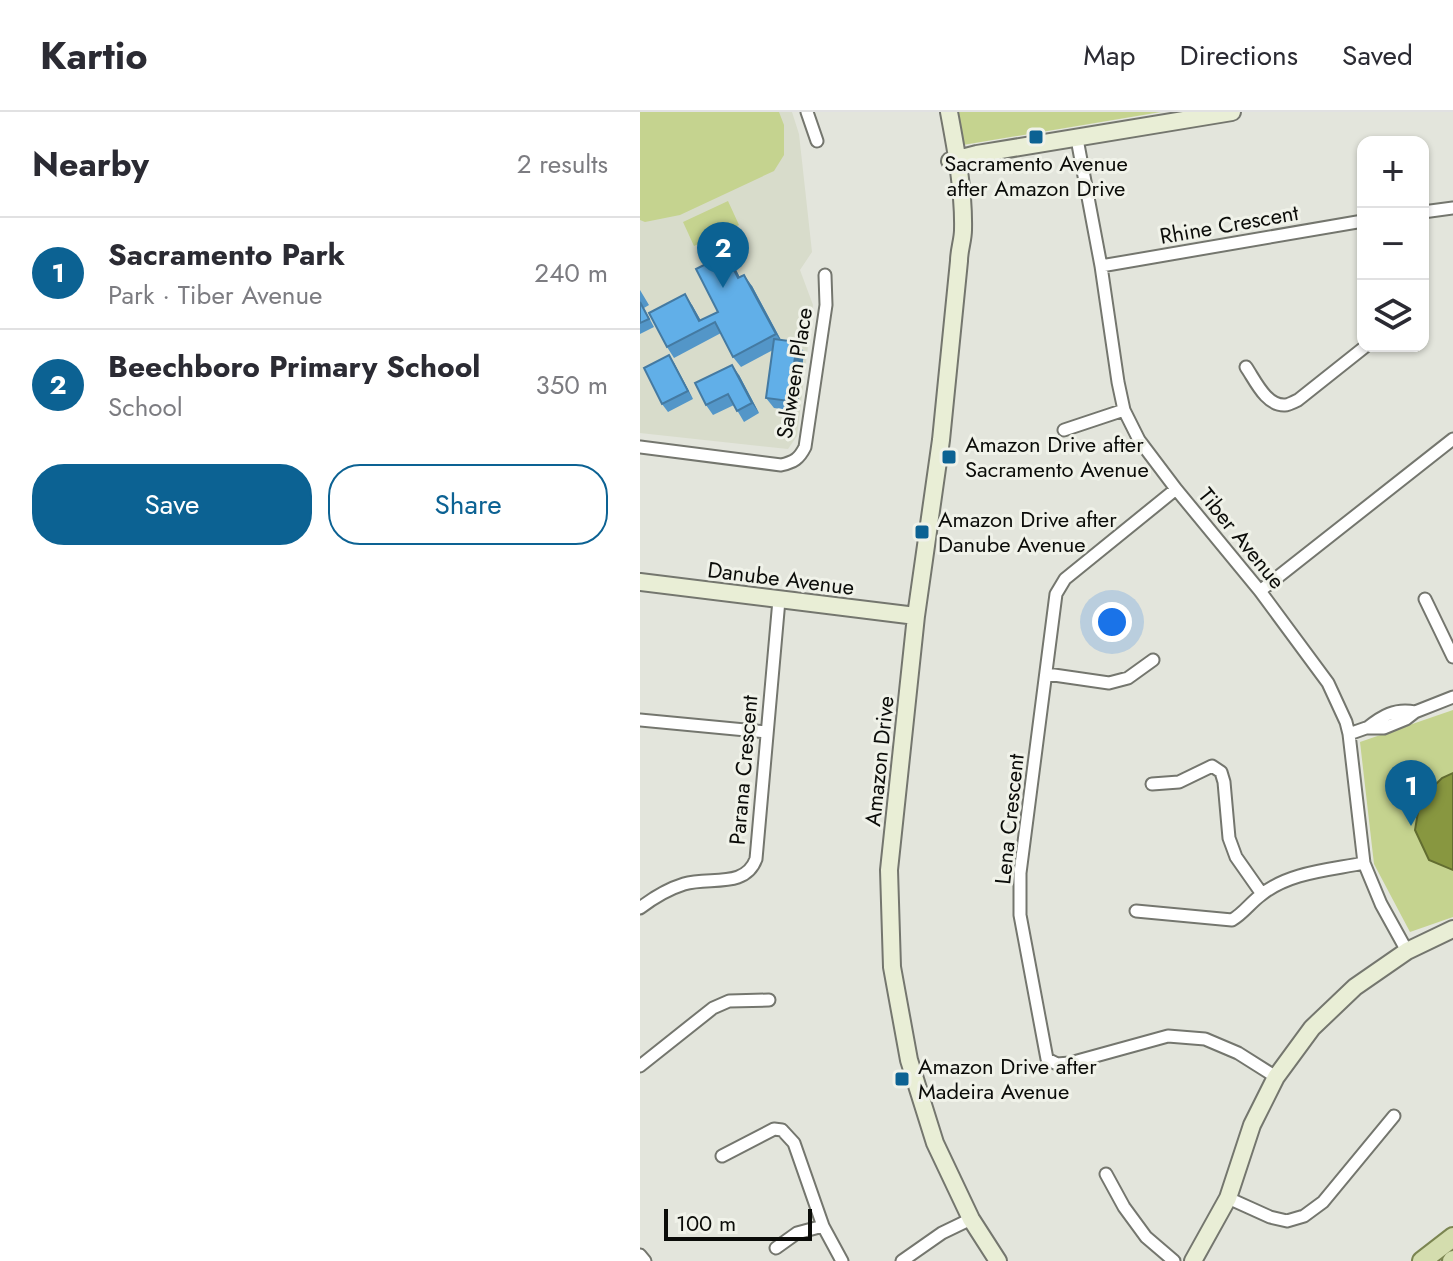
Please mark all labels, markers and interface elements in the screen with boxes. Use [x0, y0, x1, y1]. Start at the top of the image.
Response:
text: Kartio [40, 28, 148, 83]
text: Map [1083, 35, 1135, 76]
text: Directions [1179, 35, 1298, 76]
text: Saved [1342, 35, 1413, 76]
marker: Sacramento Avenue after Amazon Drive [1027, 128, 1045, 146]
map controls [1357, 136, 1429, 352]
button: + [1357, 136, 1429, 208]
text: Nearby [32, 140, 149, 189]
text: 2 results [517, 145, 608, 183]
place label: Sacramento Avenue after Amazon Drive [944, 147, 1128, 204]
street label: Rhine Crescent [1157, 196, 1302, 252]
button: − [1357, 208, 1429, 280]
pin: 2 [697, 222, 749, 288]
text: Sacramento Park [108, 233, 345, 276]
text: 1 [51, 254, 65, 292]
text: 240 m [534, 254, 608, 292]
text: Park · Tiber Avenue [108, 276, 323, 314]
button: layers [1357, 280, 1429, 352]
street label: Salween Place [768, 305, 820, 441]
text: Beechboro Primary School [108, 345, 480, 388]
text: 2 [49, 366, 67, 404]
text: 350 m [535, 366, 608, 404]
text: School [108, 388, 183, 426]
place label: Amazon Drive after Sacramento Avenue [965, 428, 1149, 485]
marker: Amazon Drive after Sacramento Avenue [940, 448, 958, 466]
button: Save [32, 464, 312, 545]
button: Share [328, 464, 608, 545]
street label: Tiber Avenue [1191, 480, 1293, 596]
place label: Amazon Drive after Danube Avenue [938, 503, 1117, 560]
marker: Amazon Drive after Danube Avenue [913, 523, 931, 541]
street label: Danube Avenue [706, 553, 856, 603]
your location [1092, 602, 1132, 642]
street label: Parana Crescent [721, 693, 766, 846]
street label: Amazon Drive [856, 694, 902, 828]
street label: Lena Crescent [986, 751, 1032, 886]
pin: 1 [1385, 760, 1437, 826]
place label: Amazon Drive after Madeira Avenue [918, 1050, 1097, 1107]
marker: Amazon Drive after Madeira Avenue [893, 1070, 911, 1088]
scale bar [664, 1205, 812, 1241]
text: 100 m [676, 1207, 736, 1239]

